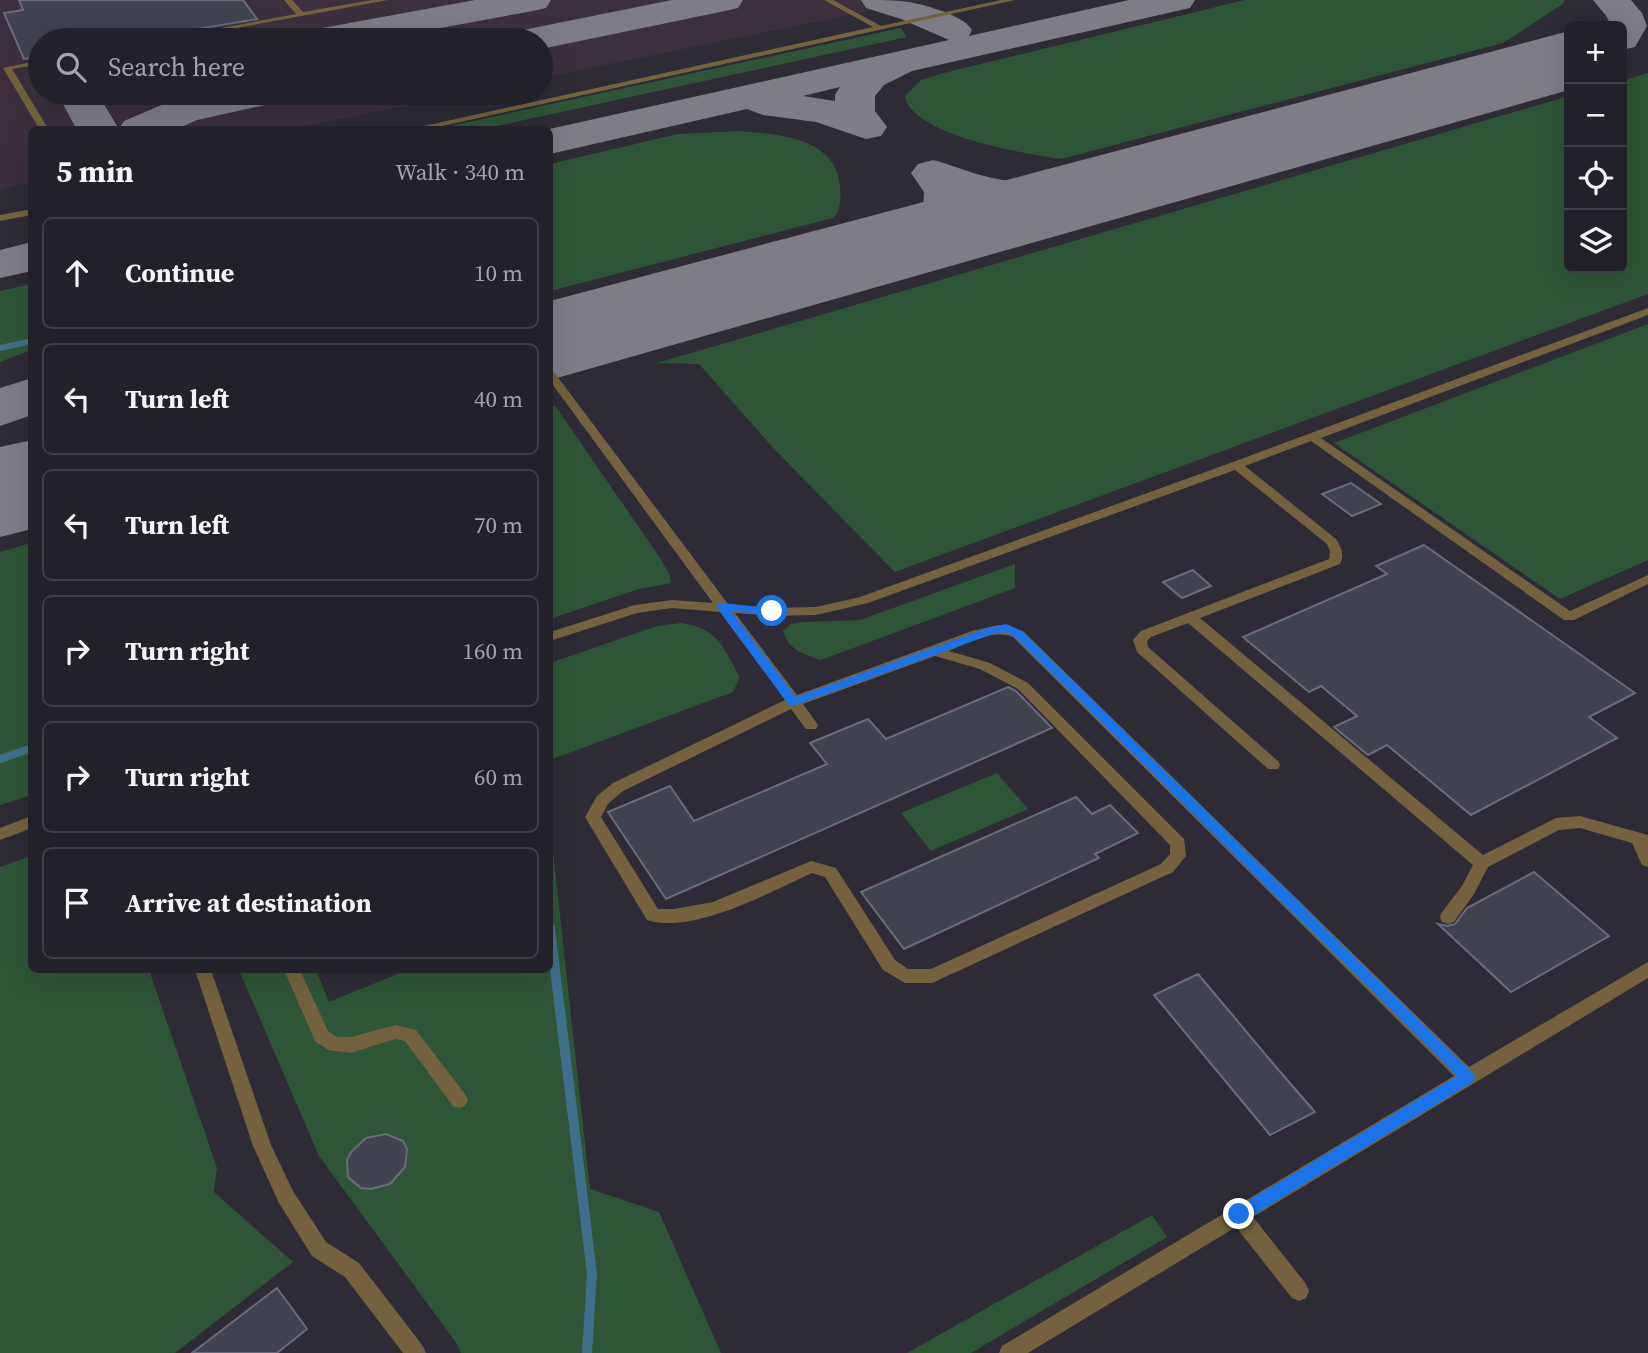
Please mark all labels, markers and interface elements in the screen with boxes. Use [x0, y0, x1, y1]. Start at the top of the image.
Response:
map controls [1564, 21, 1627, 273]
button: + [1564, 21, 1627, 84]
search box [28, 28, 553, 105]
icon: search [52, 48, 90, 86]
text: Search here [108, 49, 245, 85]
button: − [1564, 84, 1627, 147]
button: locate [1564, 147, 1627, 210]
text: 5 min [56, 151, 134, 192]
text: Walk · 340 m [395, 156, 525, 188]
button: layers [1564, 210, 1627, 273]
icon: ahead [58, 254, 96, 292]
text: Continue [125, 255, 234, 291]
text: 10 m [474, 257, 523, 289]
icon: left [58, 380, 96, 418]
text: Turn left [125, 381, 229, 417]
text: 40 m [474, 383, 523, 415]
icon: left [58, 506, 96, 544]
text: Turn left [125, 507, 229, 543]
text: 70 m [474, 509, 523, 541]
route start [756, 595, 787, 626]
icon: right [58, 632, 96, 670]
text: Turn right [125, 633, 249, 669]
text: 160 m [462, 635, 523, 667]
icon: right [58, 758, 96, 796]
text: Turn right [125, 759, 249, 795]
text: 60 m [474, 761, 523, 793]
icon: arrive [58, 884, 96, 922]
text: Arrive at destination [125, 885, 372, 921]
route end [1223, 1198, 1254, 1229]

